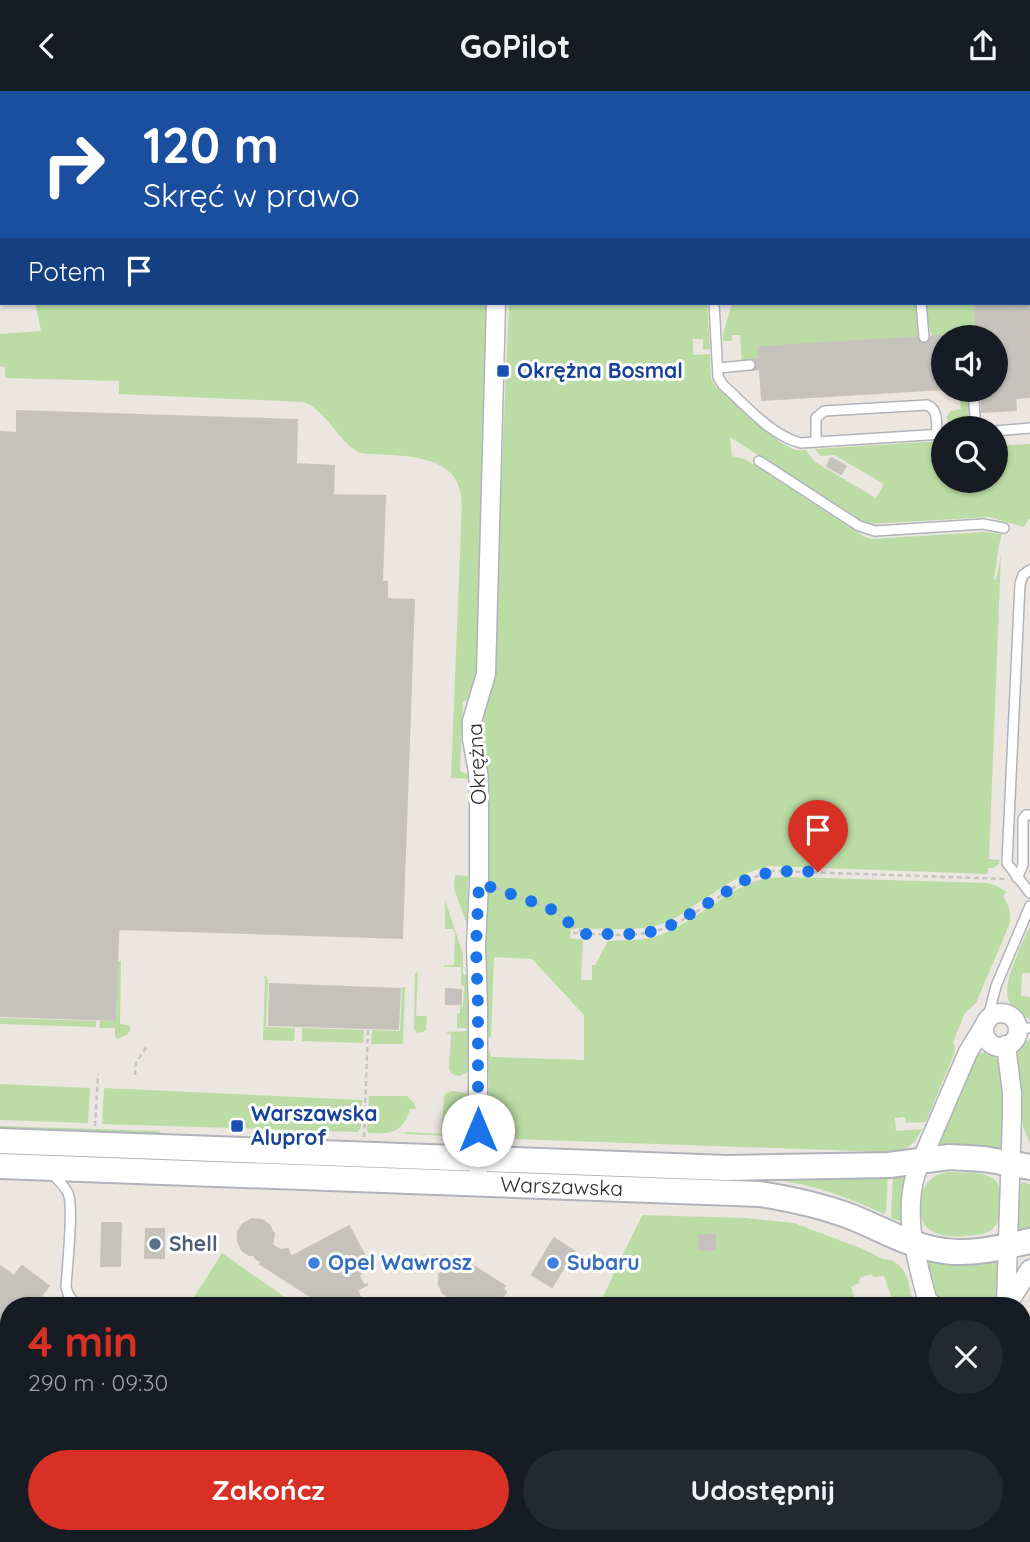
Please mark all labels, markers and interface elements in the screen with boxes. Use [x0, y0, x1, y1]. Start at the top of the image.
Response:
text: GoPilot [460, 26, 570, 66]
icon: back [28, 27, 66, 65]
icon: share [964, 27, 1002, 65]
text: 120 m [143, 114, 279, 175]
icon: right [28, 119, 119, 210]
text: Skręć w prawo [143, 175, 360, 215]
icon: arrive [120, 252, 158, 290]
text: Potem [28, 255, 106, 288]
map controls [931, 325, 1008, 493]
button: sound [931, 325, 1008, 402]
place label: Okrężna Bosmal [517, 357, 683, 383]
marker: Okrężna Bosmal [495, 363, 511, 379]
button: search [931, 416, 1008, 493]
street label: Okrężna [461, 723, 491, 806]
pin [788, 800, 848, 872]
icon: arrive [799, 811, 837, 849]
position arrow [441, 1093, 515, 1167]
place label: Warszawska Aluprof [251, 1100, 377, 1150]
marker: Warszawska Aluprof [229, 1118, 245, 1134]
street label: Warszawska [500, 1170, 624, 1201]
place label: Shell [169, 1230, 218, 1256]
marker: Shell [147, 1236, 163, 1252]
place label: Opel Wawrosz [328, 1249, 472, 1275]
place label: Subaru [567, 1249, 640, 1275]
marker: Opel Wawrosz [306, 1255, 322, 1271]
marker: Subaru [545, 1255, 561, 1271]
text: 4 min [28, 1315, 138, 1368]
button: close [929, 1320, 1003, 1394]
text: 290 m · 09:30 [28, 1368, 168, 1397]
button: Zakończ [28, 1450, 509, 1530]
button: Udostępnij [523, 1450, 1003, 1530]

